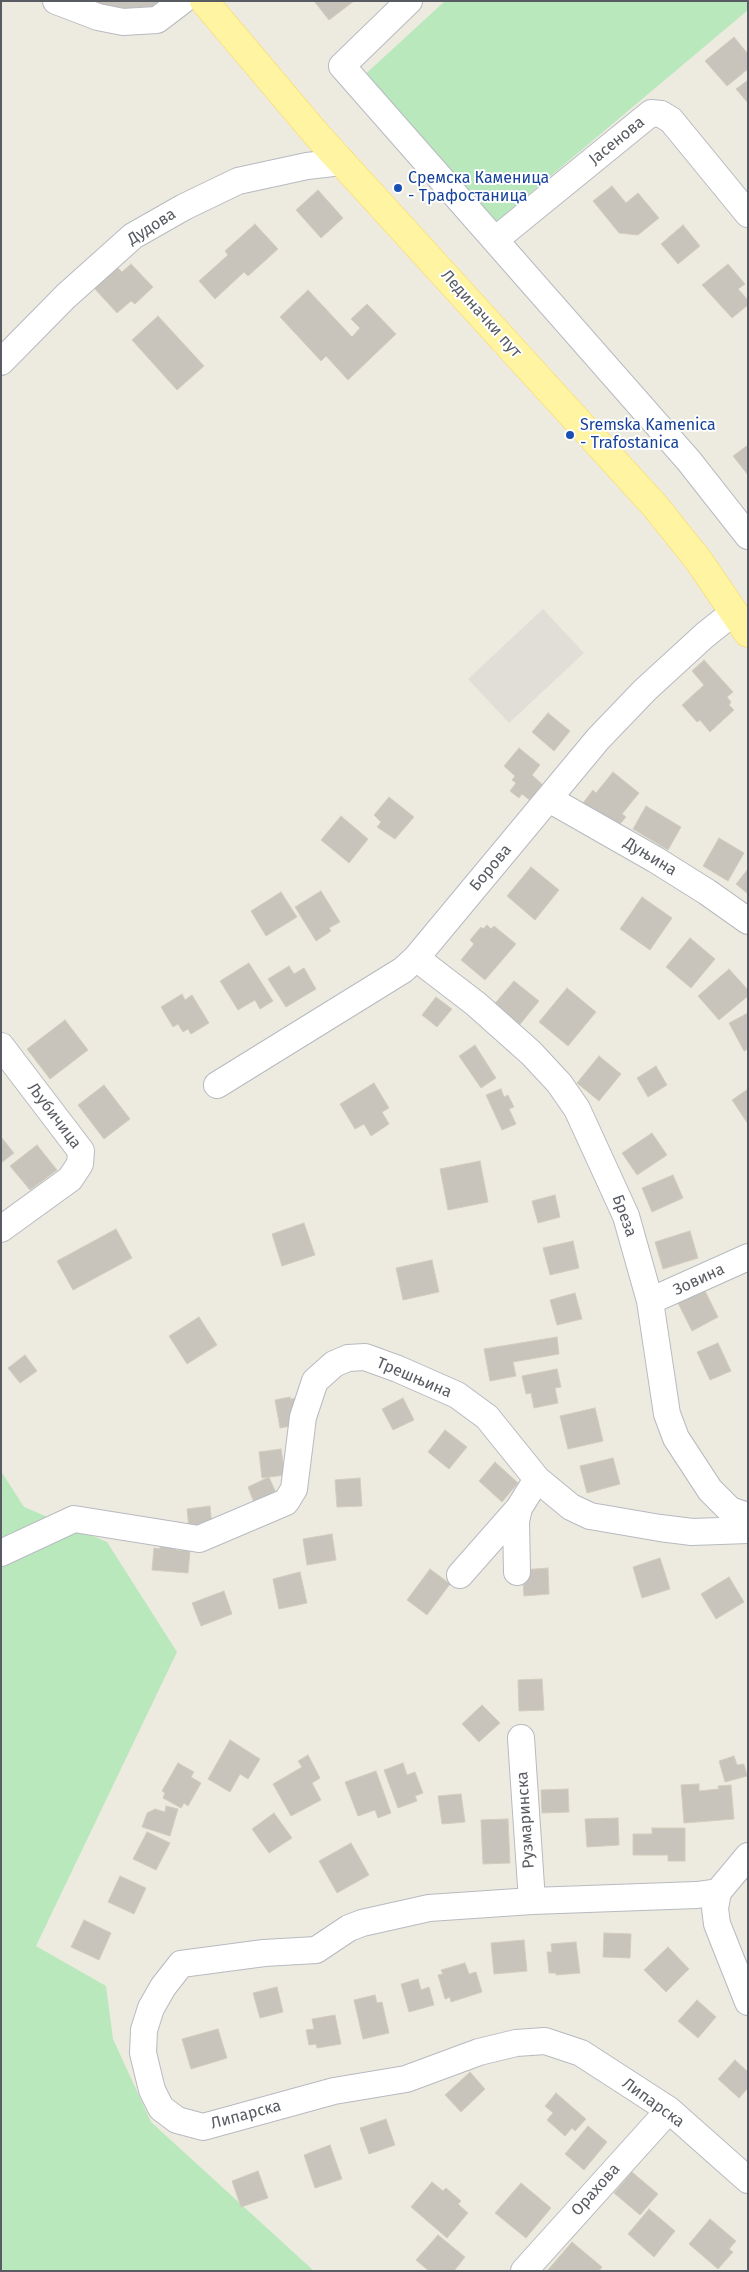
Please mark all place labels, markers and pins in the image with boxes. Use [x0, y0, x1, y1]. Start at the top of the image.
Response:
place label: Сремска Каменица - Трафостаница [408, 169, 549, 207]
marker: Сремска Каменица - Трафостаница [392, 182, 404, 194]
place label: Sremska Kamenica - Trafostanica [580, 416, 716, 454]
marker: Sremska Kamenica - Trafostanica [564, 429, 576, 441]

